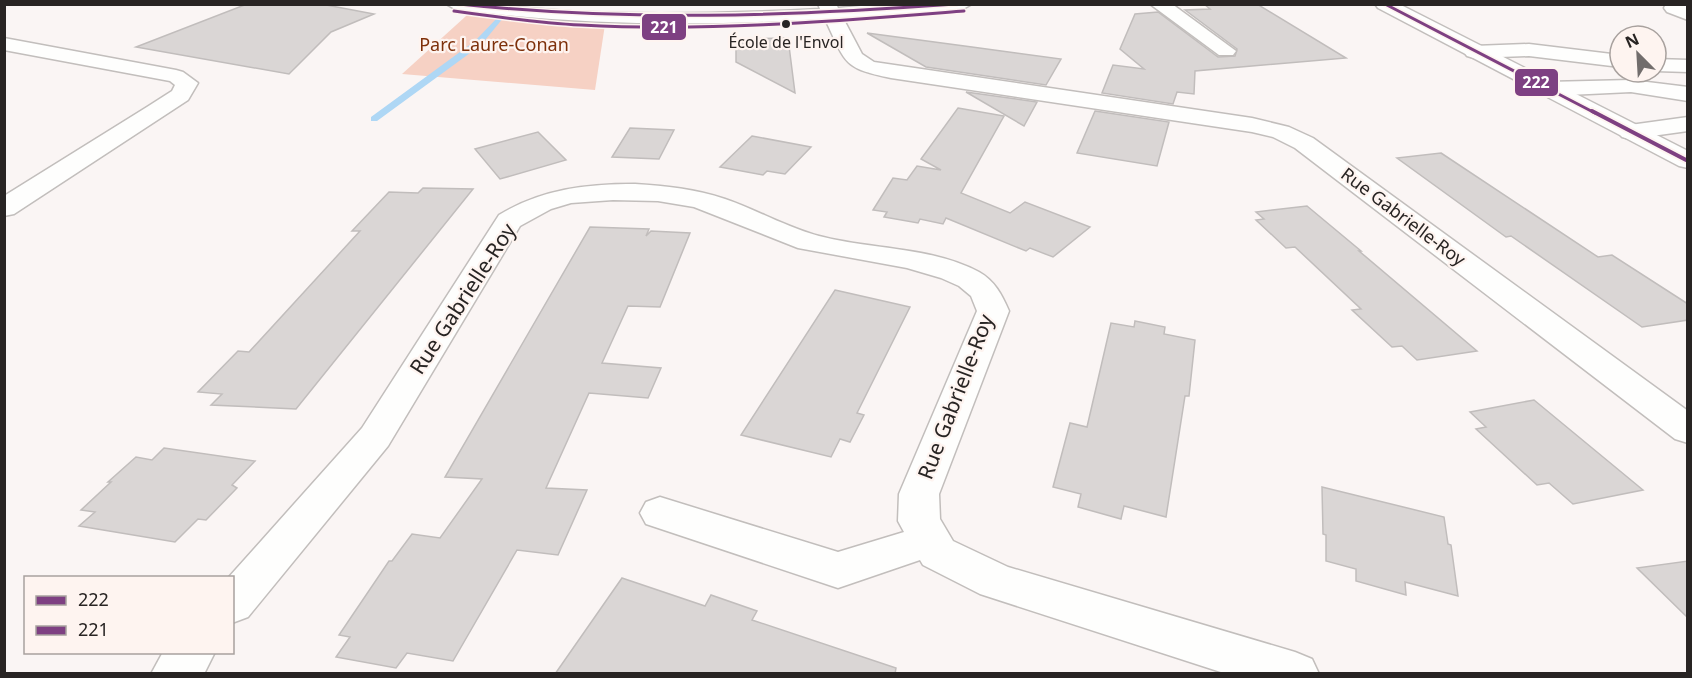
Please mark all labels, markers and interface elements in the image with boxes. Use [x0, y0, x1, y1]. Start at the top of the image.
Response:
line badge: 221 [641, 13, 687, 41]
text: 221 [650, 16, 678, 38]
marker: École de l'Envol [780, 18, 792, 30]
north arrow [1608, 24, 1668, 84]
text: N [1621, 28, 1642, 53]
place label: École de l'Envol [728, 31, 844, 53]
park label: Parc Laure-Conan [419, 32, 569, 56]
line badge: 222 [1514, 68, 1559, 97]
text: 222 [1522, 71, 1550, 93]
street label: Rue Gabrielle-Roy [1337, 162, 1471, 271]
street label: Rue Gabrielle-Roy [403, 217, 522, 379]
street label: Rue Gabrielle-Roy [911, 310, 1000, 483]
legend [24, 576, 234, 654]
text: 222 [78, 587, 109, 611]
text: 221 [78, 617, 109, 641]

